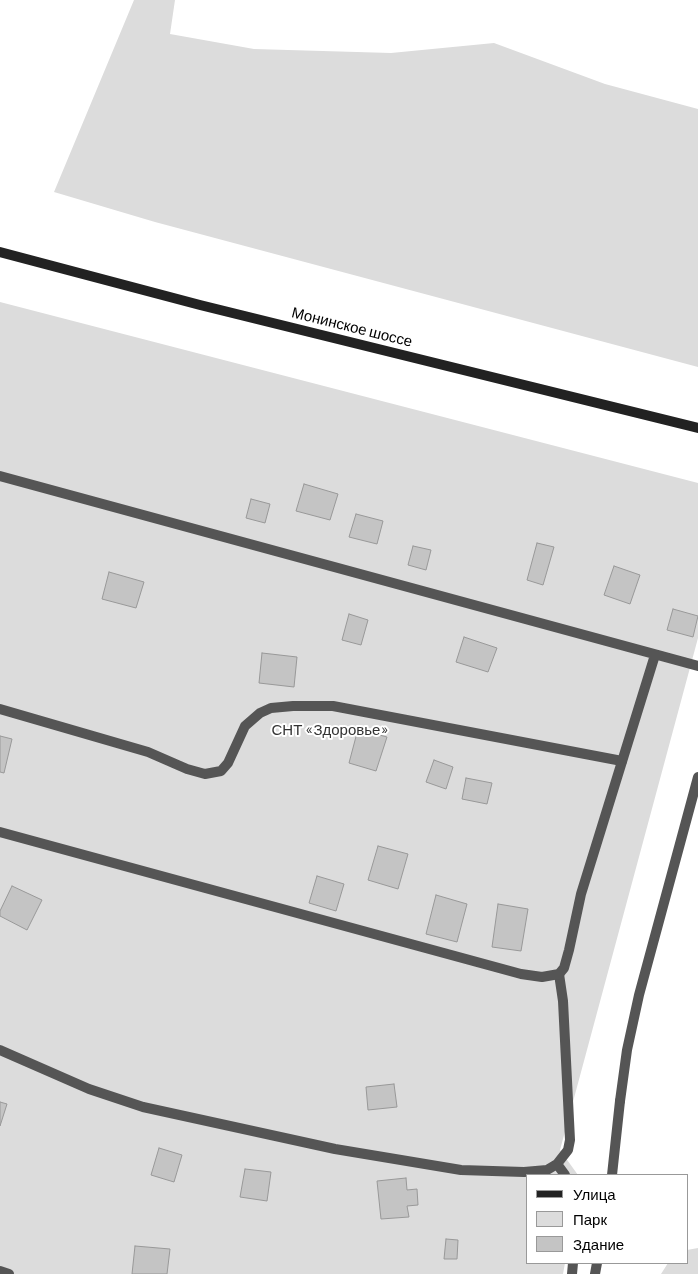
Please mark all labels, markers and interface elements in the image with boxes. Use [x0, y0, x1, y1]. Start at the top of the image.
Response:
street label: Монинское шоссе [290, 303, 414, 351]
park label: СНТ «Здоровье» [272, 721, 388, 739]
legend [526, 1174, 688, 1264]
text: Улица [573, 1185, 616, 1203]
text: Парк [573, 1210, 607, 1228]
text: Здание [573, 1235, 624, 1253]

